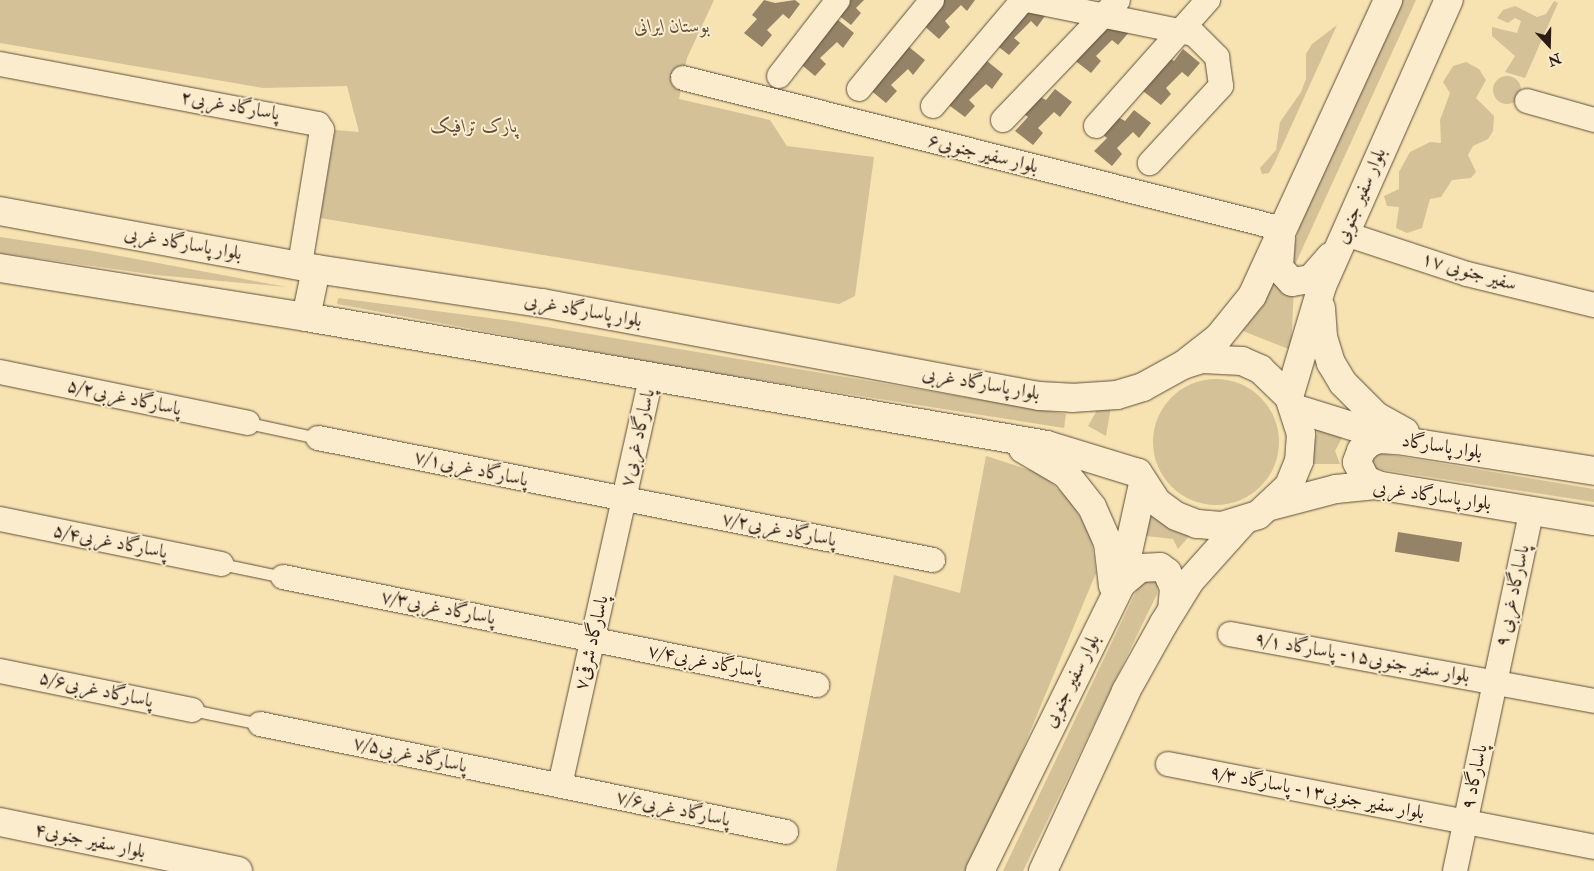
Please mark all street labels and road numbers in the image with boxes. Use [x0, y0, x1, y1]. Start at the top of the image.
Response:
street label: پاسارگاد غربی۲ [179, 86, 281, 126]
street label: بلوار سفیر جنوبی۶ [925, 129, 1041, 179]
street label: بلوار سفیر جنوبی [1331, 145, 1391, 247]
street label: بلوار پاسارگاد غربی [122, 222, 244, 266]
street label: سفیر جنوبی ۱۷ [1419, 248, 1519, 296]
street label: بلوار پاسارگاد غربی [522, 289, 644, 333]
street label: بلوار پاسارگاد غربی [920, 362, 1042, 406]
street label: پاسارگاد غربی۵/۲ [65, 375, 183, 421]
street label: پاسارگاد غربی۷ [616, 387, 660, 489]
street label: بلوار پاسارگاد [1400, 429, 1484, 465]
street label: پاسارگاد غربی۷/۱ [412, 446, 530, 492]
street label: بلوار پاسارگاد غربی [1371, 476, 1493, 516]
street label: پاسارگاد غربی۷/۲ [720, 508, 838, 552]
street label: پاسارگاد غربی۵/۴ [51, 520, 169, 564]
street label: پاسارگاد غربی ۹ [1491, 543, 1535, 649]
street label: پاسارگاد غربی۷/۳ [379, 586, 497, 630]
street label: پاسارگاد شرقی۷ [570, 593, 614, 693]
street label: بلوار سفیر جنوبی۱۵- پاسارگاد ۹/۱ [1253, 628, 1471, 688]
street label: بلوار سفیر جنوبی [1039, 630, 1105, 732]
street label: پاسارگاد غربی۷/۴ [646, 640, 764, 684]
street label: پاسارگاد غربی۵/۶ [37, 667, 155, 713]
street label: پاسارگاد غربی۷/۵ [351, 732, 469, 778]
street label: پاسارگاد ۹ [1457, 742, 1493, 812]
street label: بلوار سفیر جنوبی۱۳- پاسارگاد ۹/۳ [1208, 761, 1426, 825]
street label: پاسارگاد غربی۷/۶ [614, 786, 732, 832]
street label: بلوار سفیر جنوبی۴ [32, 818, 148, 864]

